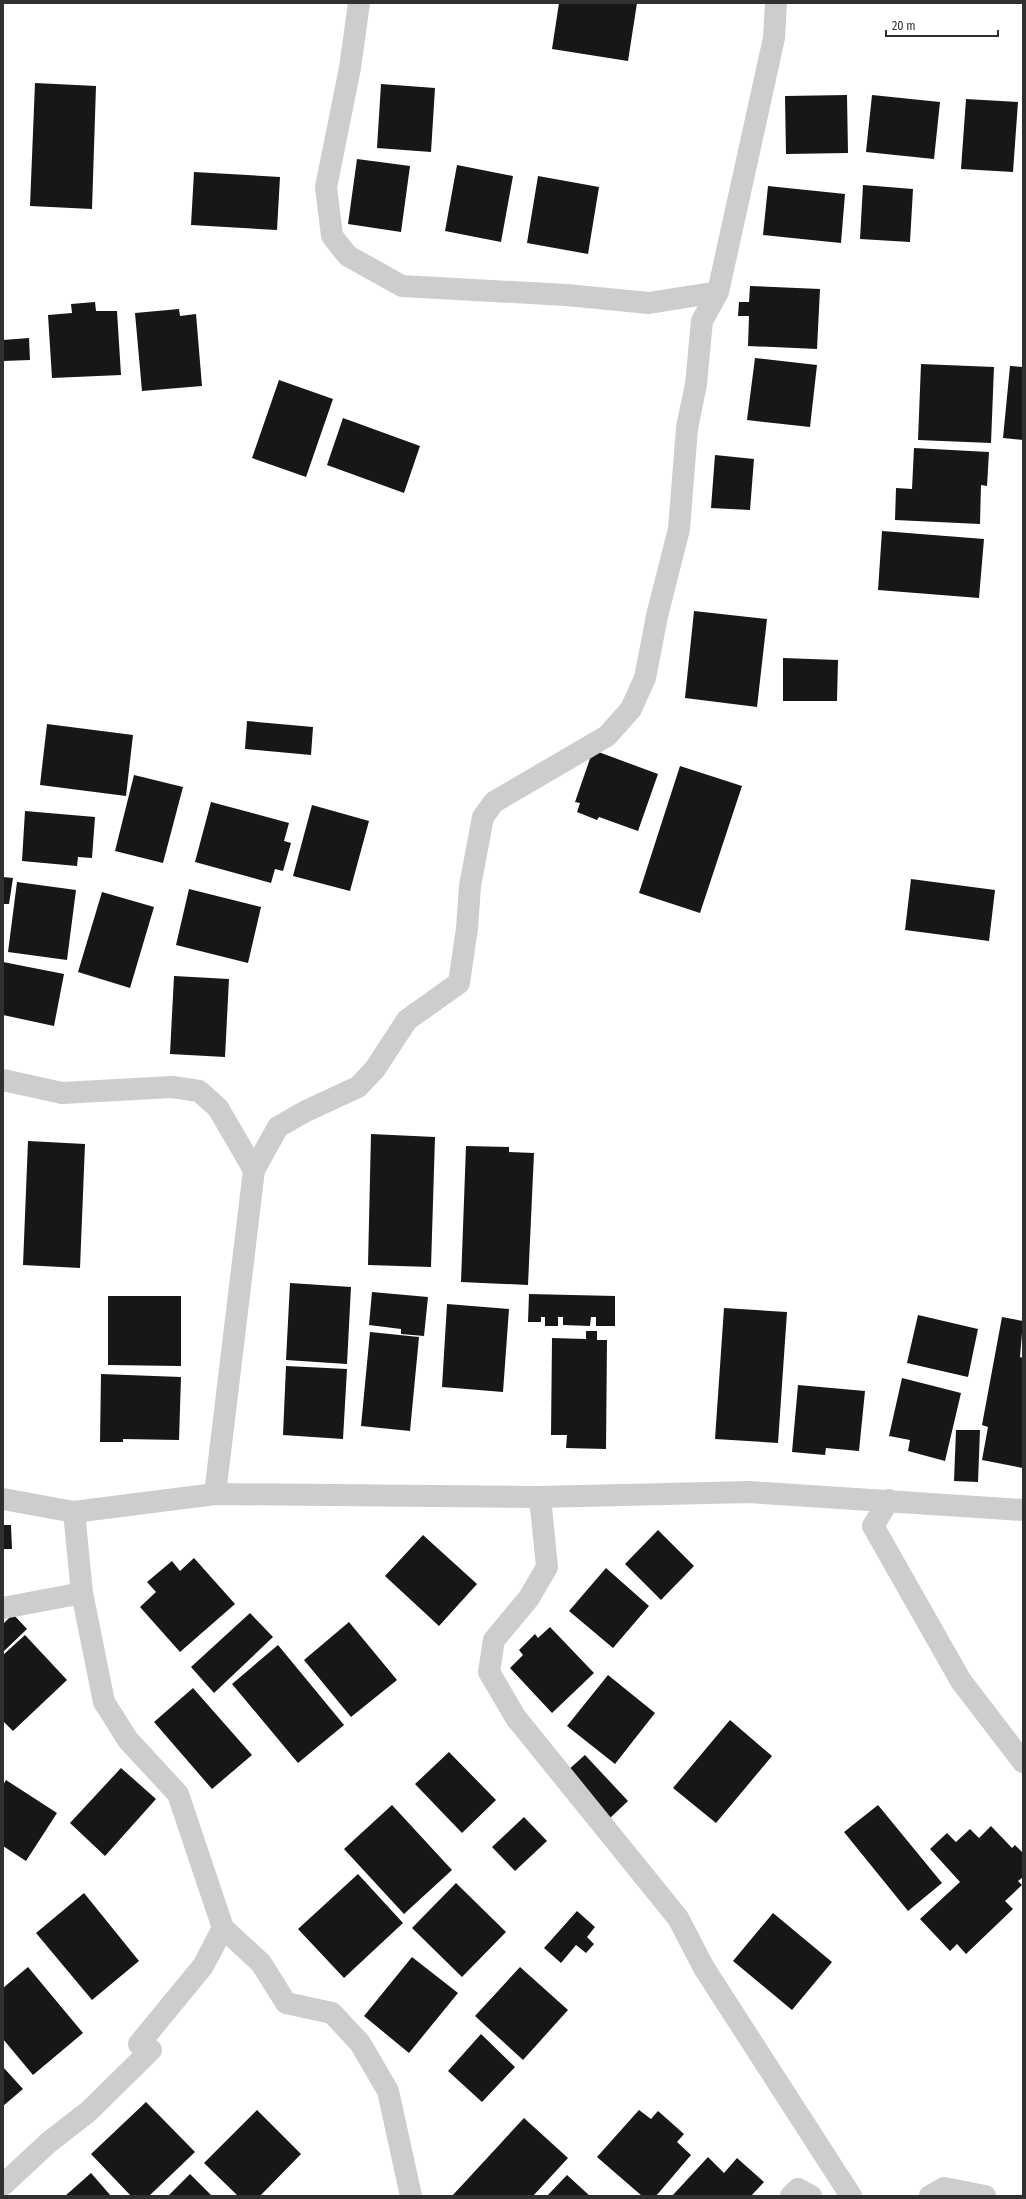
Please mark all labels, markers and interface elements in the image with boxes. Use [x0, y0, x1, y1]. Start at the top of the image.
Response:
scale bar [886, 12, 998, 38]
text: 20 m [892, 19, 916, 33]

